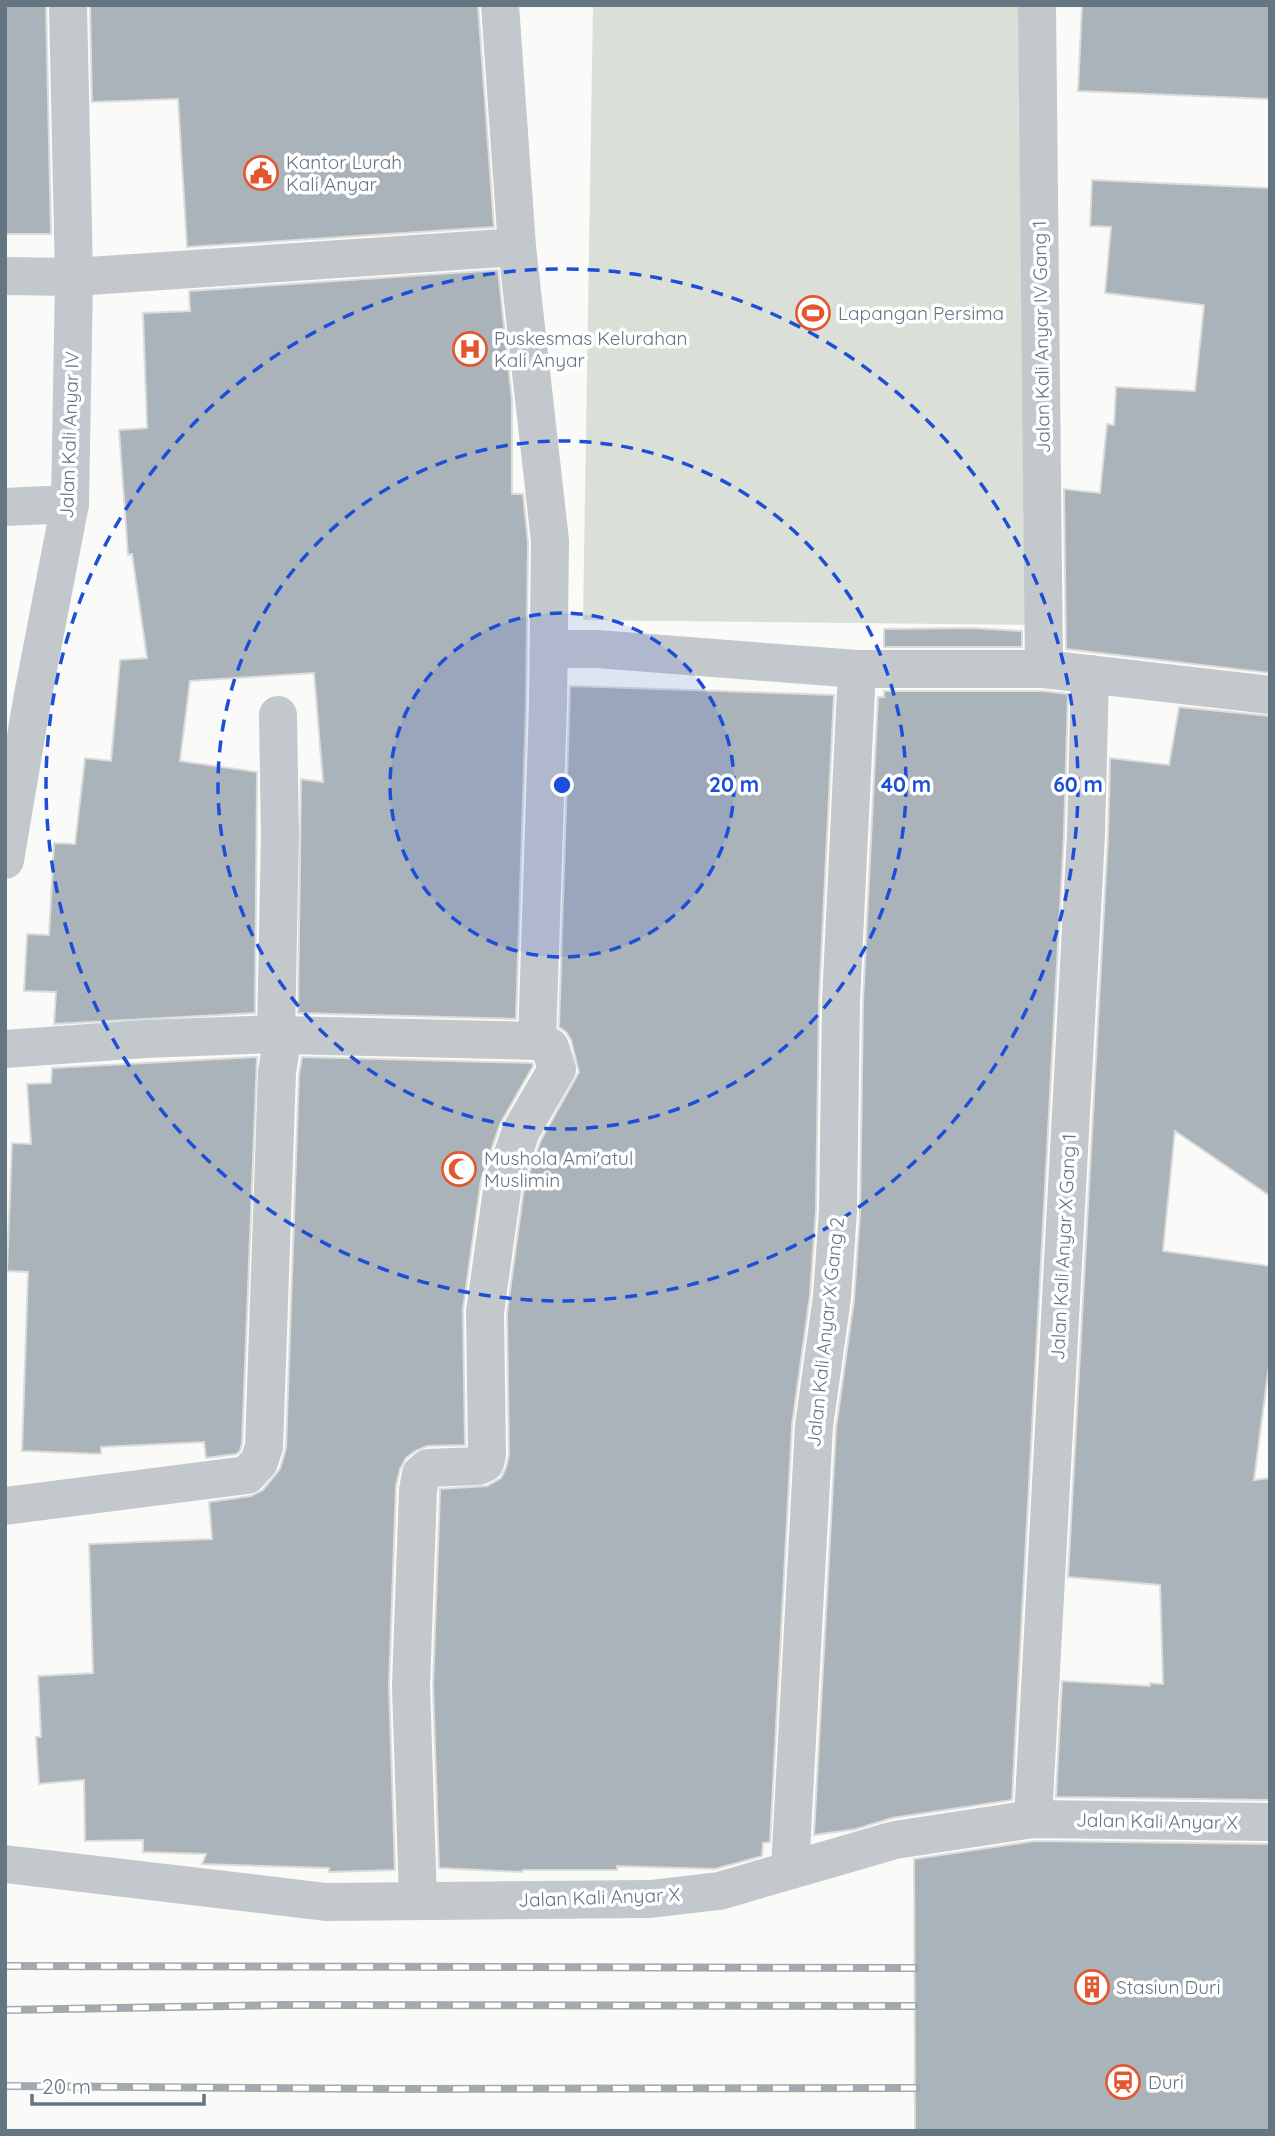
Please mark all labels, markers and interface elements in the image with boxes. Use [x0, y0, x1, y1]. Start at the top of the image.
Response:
place label: Kantor Lurah Kali Anyar [286, 150, 402, 196]
public building icon: Kantor Lurah Kali Anyar [242, 154, 280, 192]
street label: Jalan Kali Anyar IV Gang 1 [1027, 220, 1055, 454]
sports icon: Lapangan Persima [794, 294, 832, 332]
place label: Lapangan Persima [838, 301, 1004, 325]
place label: Puskesmas Kelurahan Kali Anyar [494, 326, 687, 372]
hospital icon: Puskesmas Kelurahan Kali Anyar [451, 330, 489, 368]
street label: Jalan Kali Anyar IV [54, 351, 84, 519]
text: 20 m [709, 771, 759, 797]
text: 40 m [881, 771, 931, 797]
text: 60 m [1053, 771, 1103, 797]
centre of rings [550, 773, 574, 797]
street label: Jalan Kali Anyar X Gang 1 [1045, 1133, 1081, 1361]
place label: Mushola Ami'atul Muslimin [484, 1146, 633, 1192]
mosque icon: Mushola Ami'atul Muslimin [440, 1150, 478, 1188]
street label: Jalan Kali Anyar X Gang 2 [801, 1216, 849, 1448]
street label: Jalan Kali Anyar X [1076, 1808, 1238, 1834]
street label: Jalan Kali Anyar X [518, 1882, 680, 1912]
building icon: Stasiun Duri [1073, 1968, 1111, 2006]
place label: Stasiun Duri [1116, 1975, 1220, 1999]
scale bar [32, 2062, 203, 2106]
station icon: Duri [1104, 2063, 1142, 2101]
place label: Duri [1148, 2070, 1184, 2094]
text: 20 m [42, 2073, 91, 2099]

